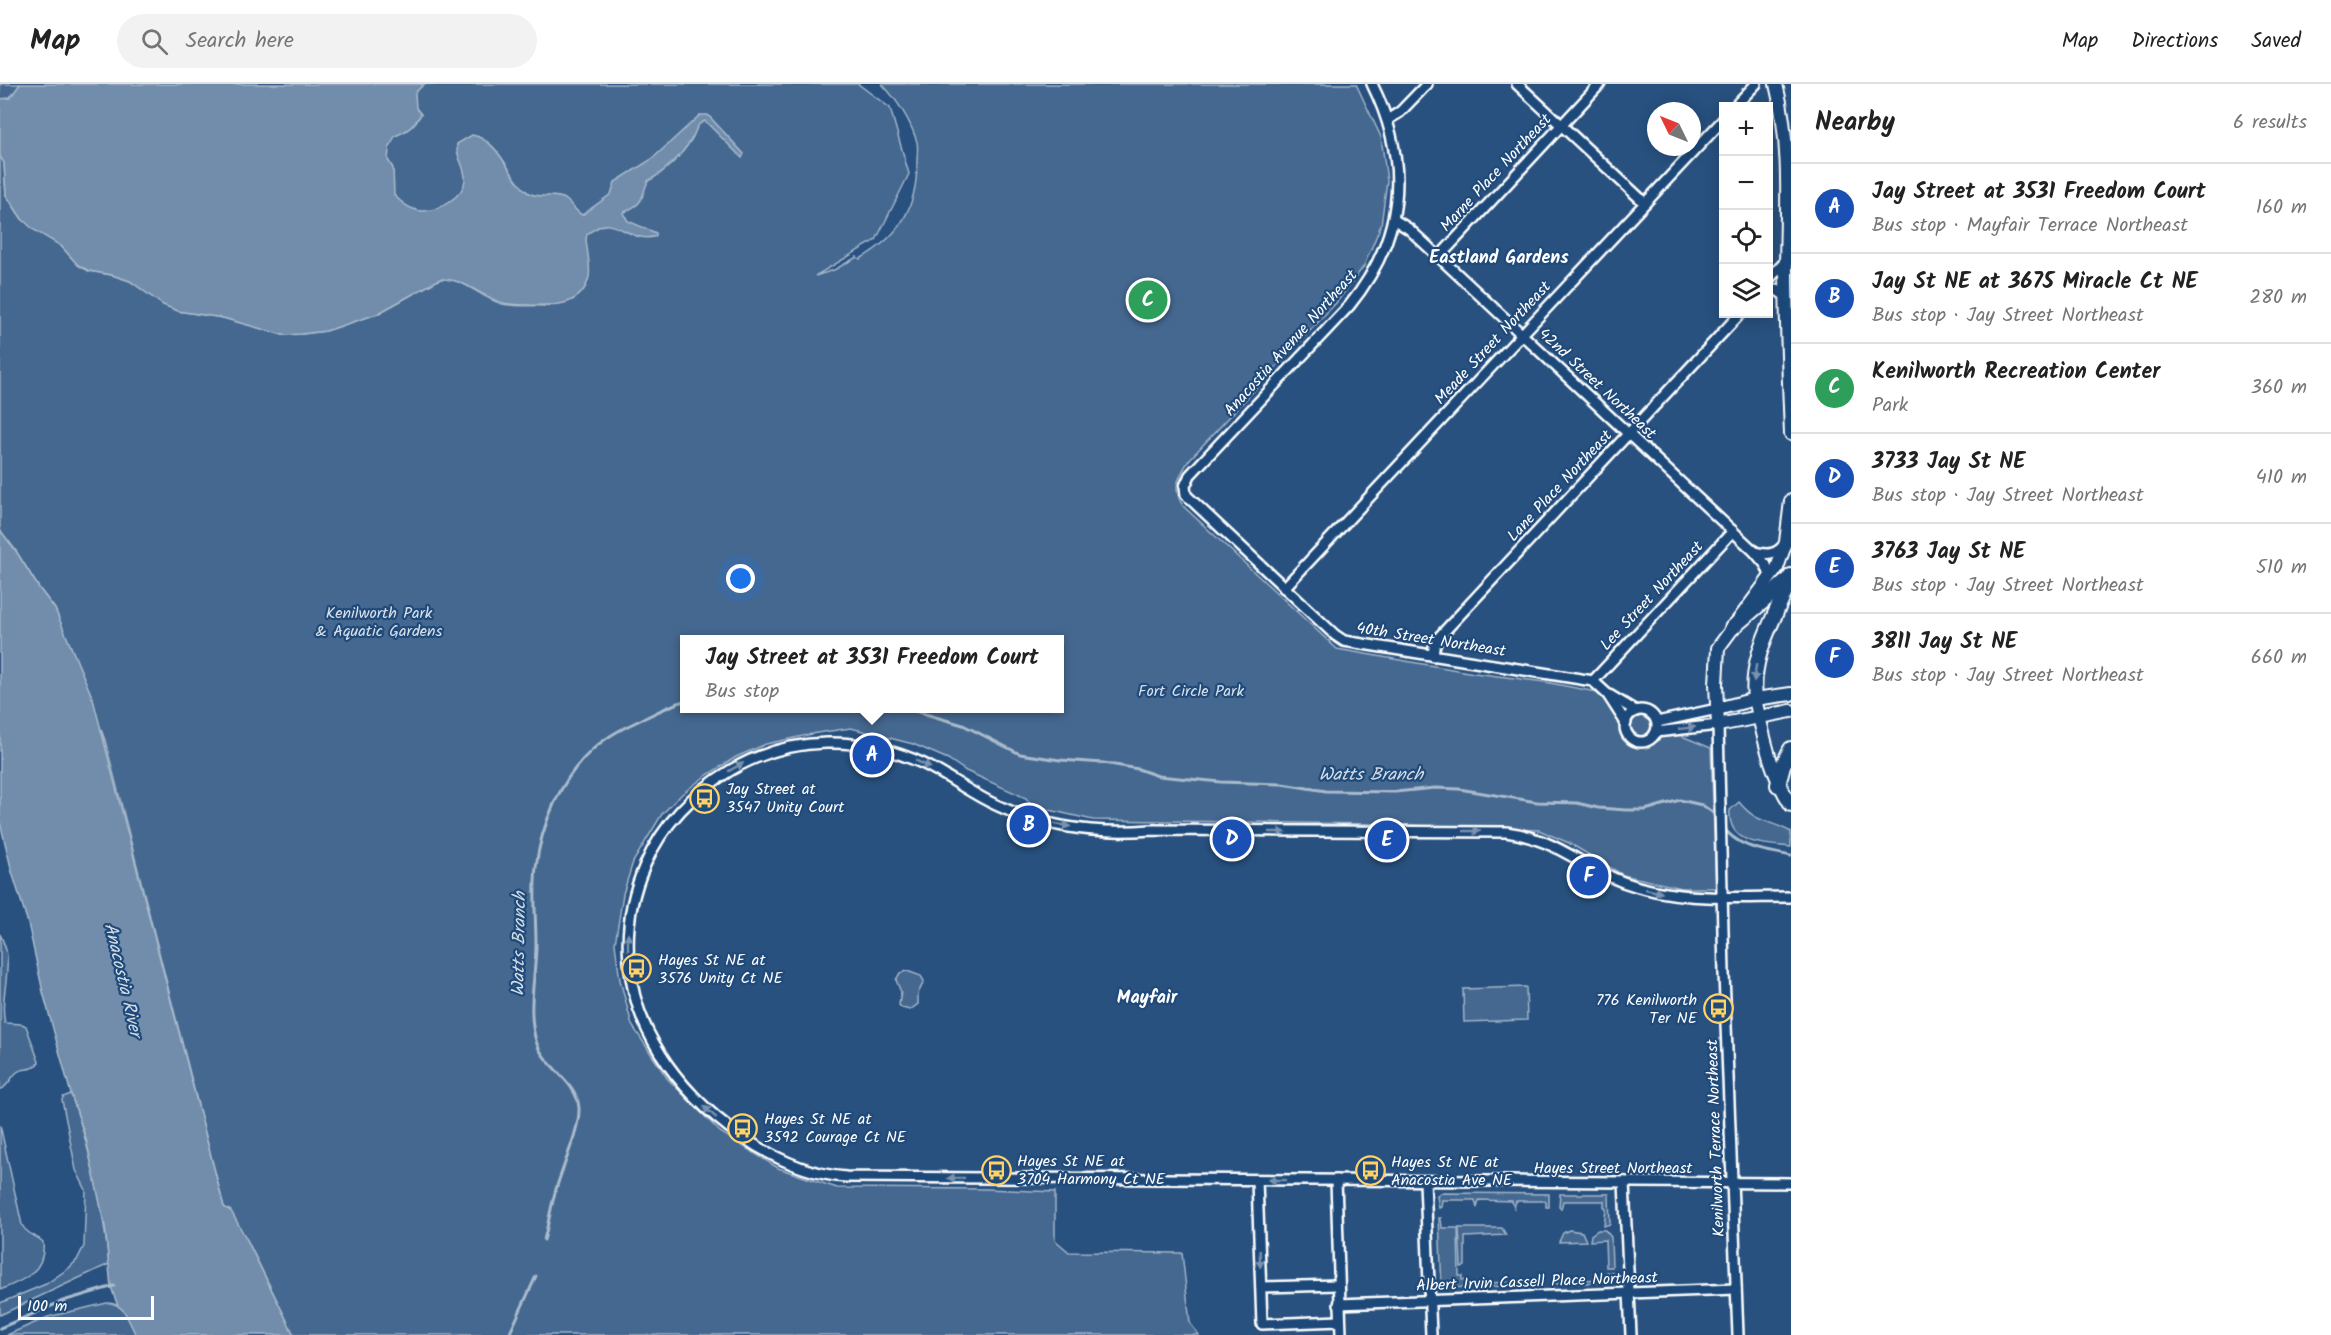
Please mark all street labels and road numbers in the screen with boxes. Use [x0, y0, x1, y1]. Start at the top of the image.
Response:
street label: Marne Place Northeast [1434, 107, 1558, 238]
street label: Anacostia Avenue Northeast [1218, 263, 1364, 422]
street label: Meade Street Northeast [1429, 275, 1558, 411]
street label: 42nd Street Northeast [1532, 322, 1662, 446]
street label: Lane Place Northeast [1501, 424, 1619, 548]
street label: Lee Street Northeast [1594, 535, 1710, 657]
street label: 40th Street Northeast [1355, 616, 1508, 664]
street label: Kenilworth Terrace Northeast [1700, 1038, 1732, 1237]
street label: Hayes Street Northeast [1533, 1156, 1693, 1181]
street label: Albert Irvin Cassell Place Northeast [1416, 1265, 1659, 1299]

